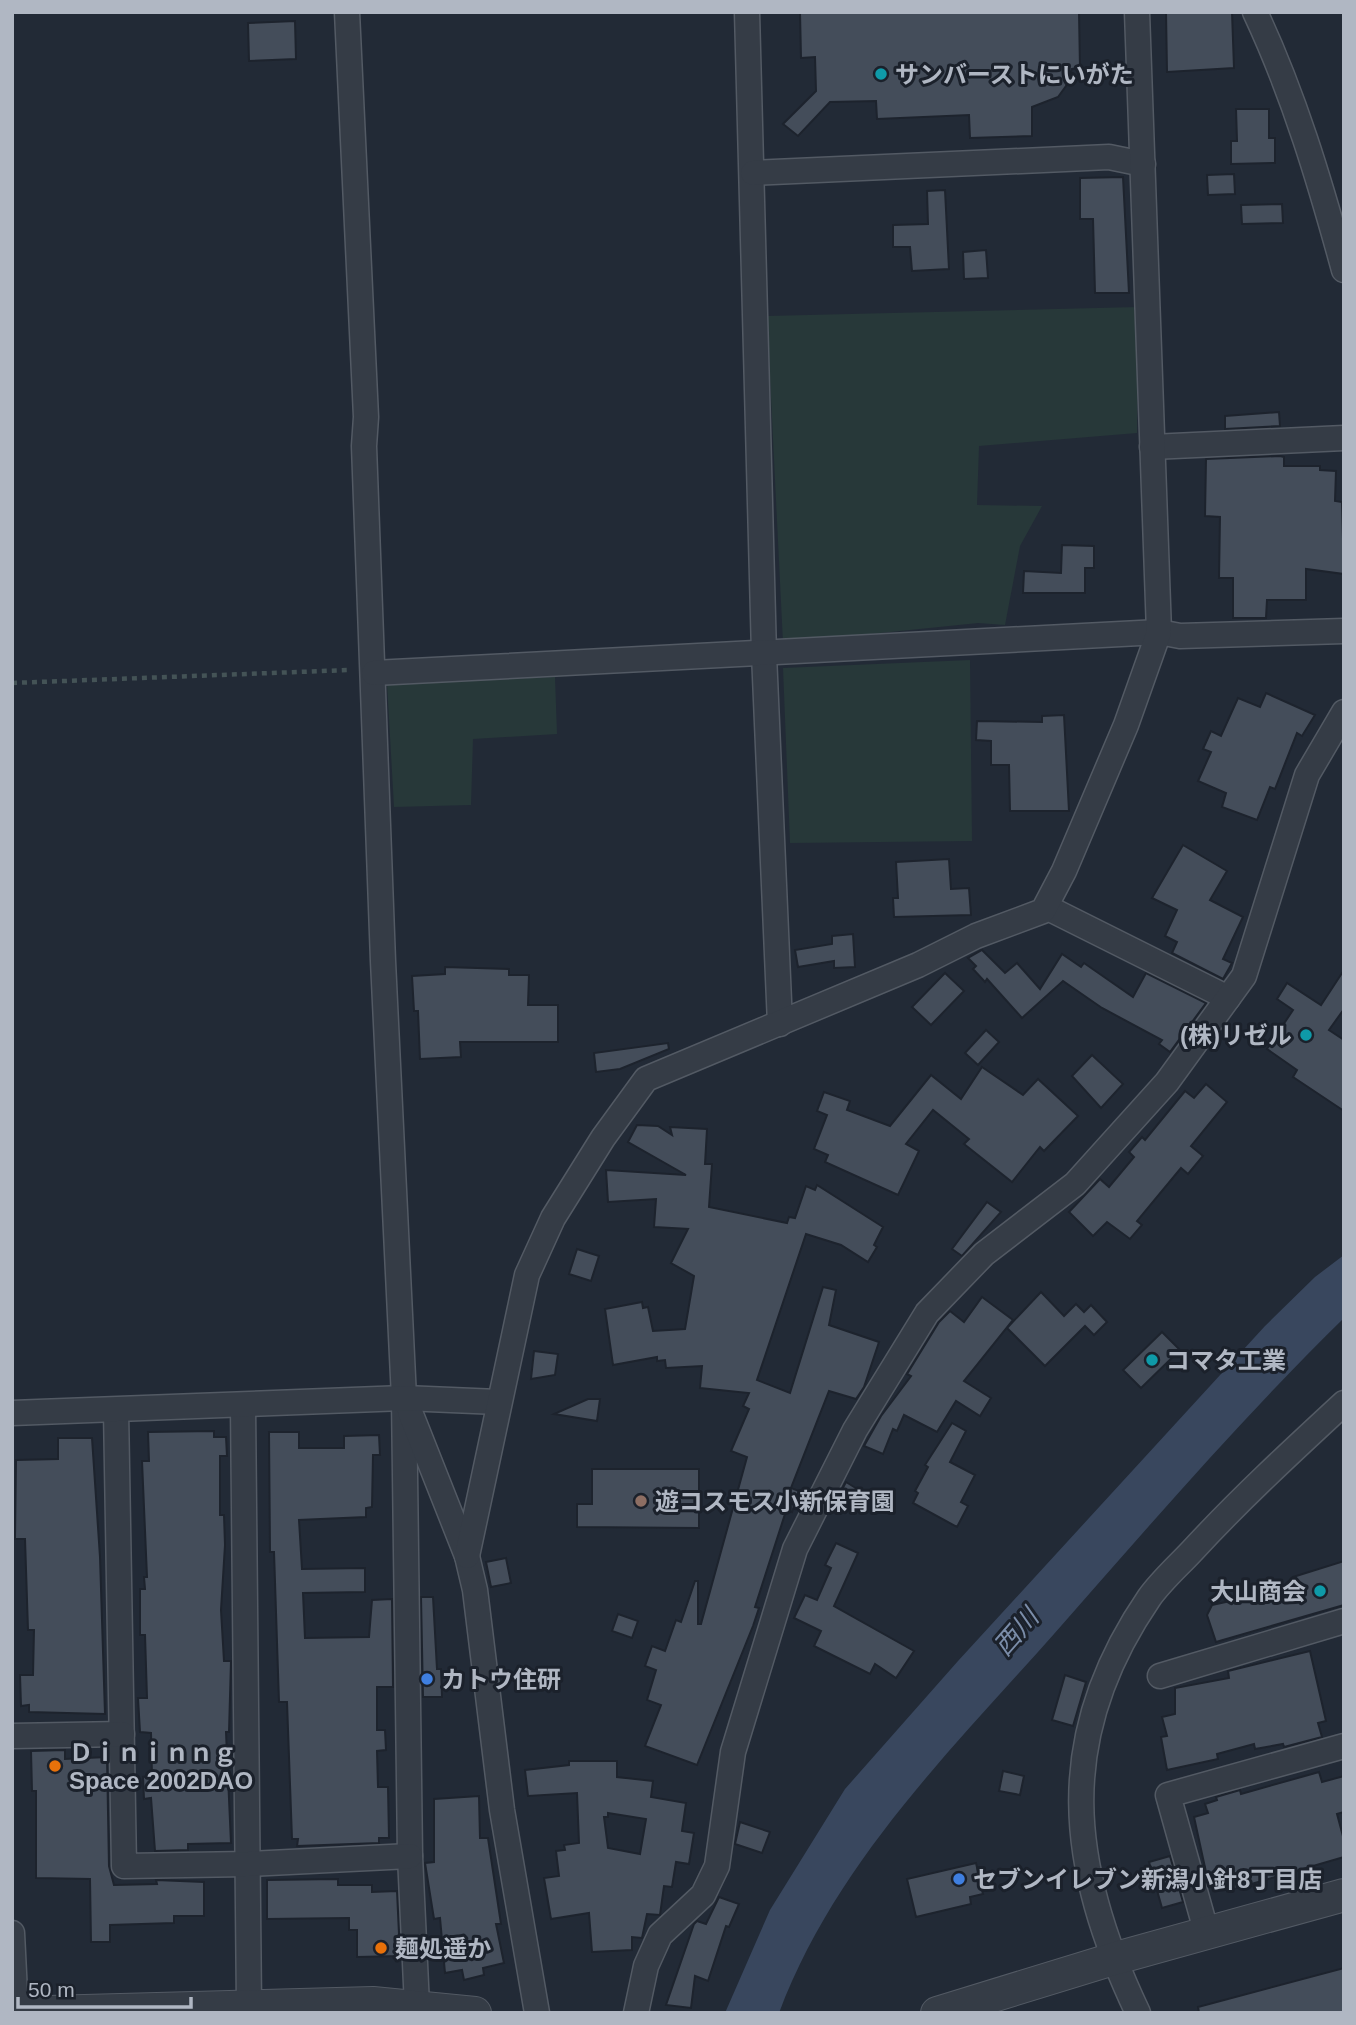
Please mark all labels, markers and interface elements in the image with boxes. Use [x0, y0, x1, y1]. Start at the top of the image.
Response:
place label: サンバーストにいがた [895, 61, 1134, 88]
marker: サンバーストにいがた [873, 66, 889, 82]
place label: (株)リゼル [1180, 1022, 1292, 1049]
marker: (株)リゼル [1298, 1027, 1314, 1043]
place label: コマタ工業 [1166, 1347, 1286, 1374]
marker: コマタ工業 [1144, 1352, 1160, 1368]
place label: 遊コスモス小新保育園 [655, 1488, 895, 1515]
marker: 遊コスモス小新保育園 [633, 1493, 649, 1509]
place label: 大山商会 [1210, 1578, 1306, 1605]
marker: 大山商会 [1312, 1583, 1328, 1599]
water label: 西川 [988, 1600, 1046, 1661]
place label: カトウ住研 [441, 1666, 561, 1693]
marker: カトウ住研 [419, 1671, 435, 1687]
place label: Ｄｉｎｉｎｎｇ Space 2002DAO [69, 1739, 253, 1794]
marker: Ｄｉｎｉｎｎｇ Space 2002DAO [47, 1758, 63, 1774]
place label: セブンイレブン新潟小針8丁目店 [973, 1866, 1322, 1893]
marker: セブンイレブン新潟小針8丁目店 [951, 1871, 967, 1887]
place label: 麺処遥か [395, 1935, 491, 1962]
marker: 麺処遥か [373, 1940, 389, 1956]
scale bar [18, 1966, 191, 2010]
text: 50 m [28, 1978, 75, 2001]

